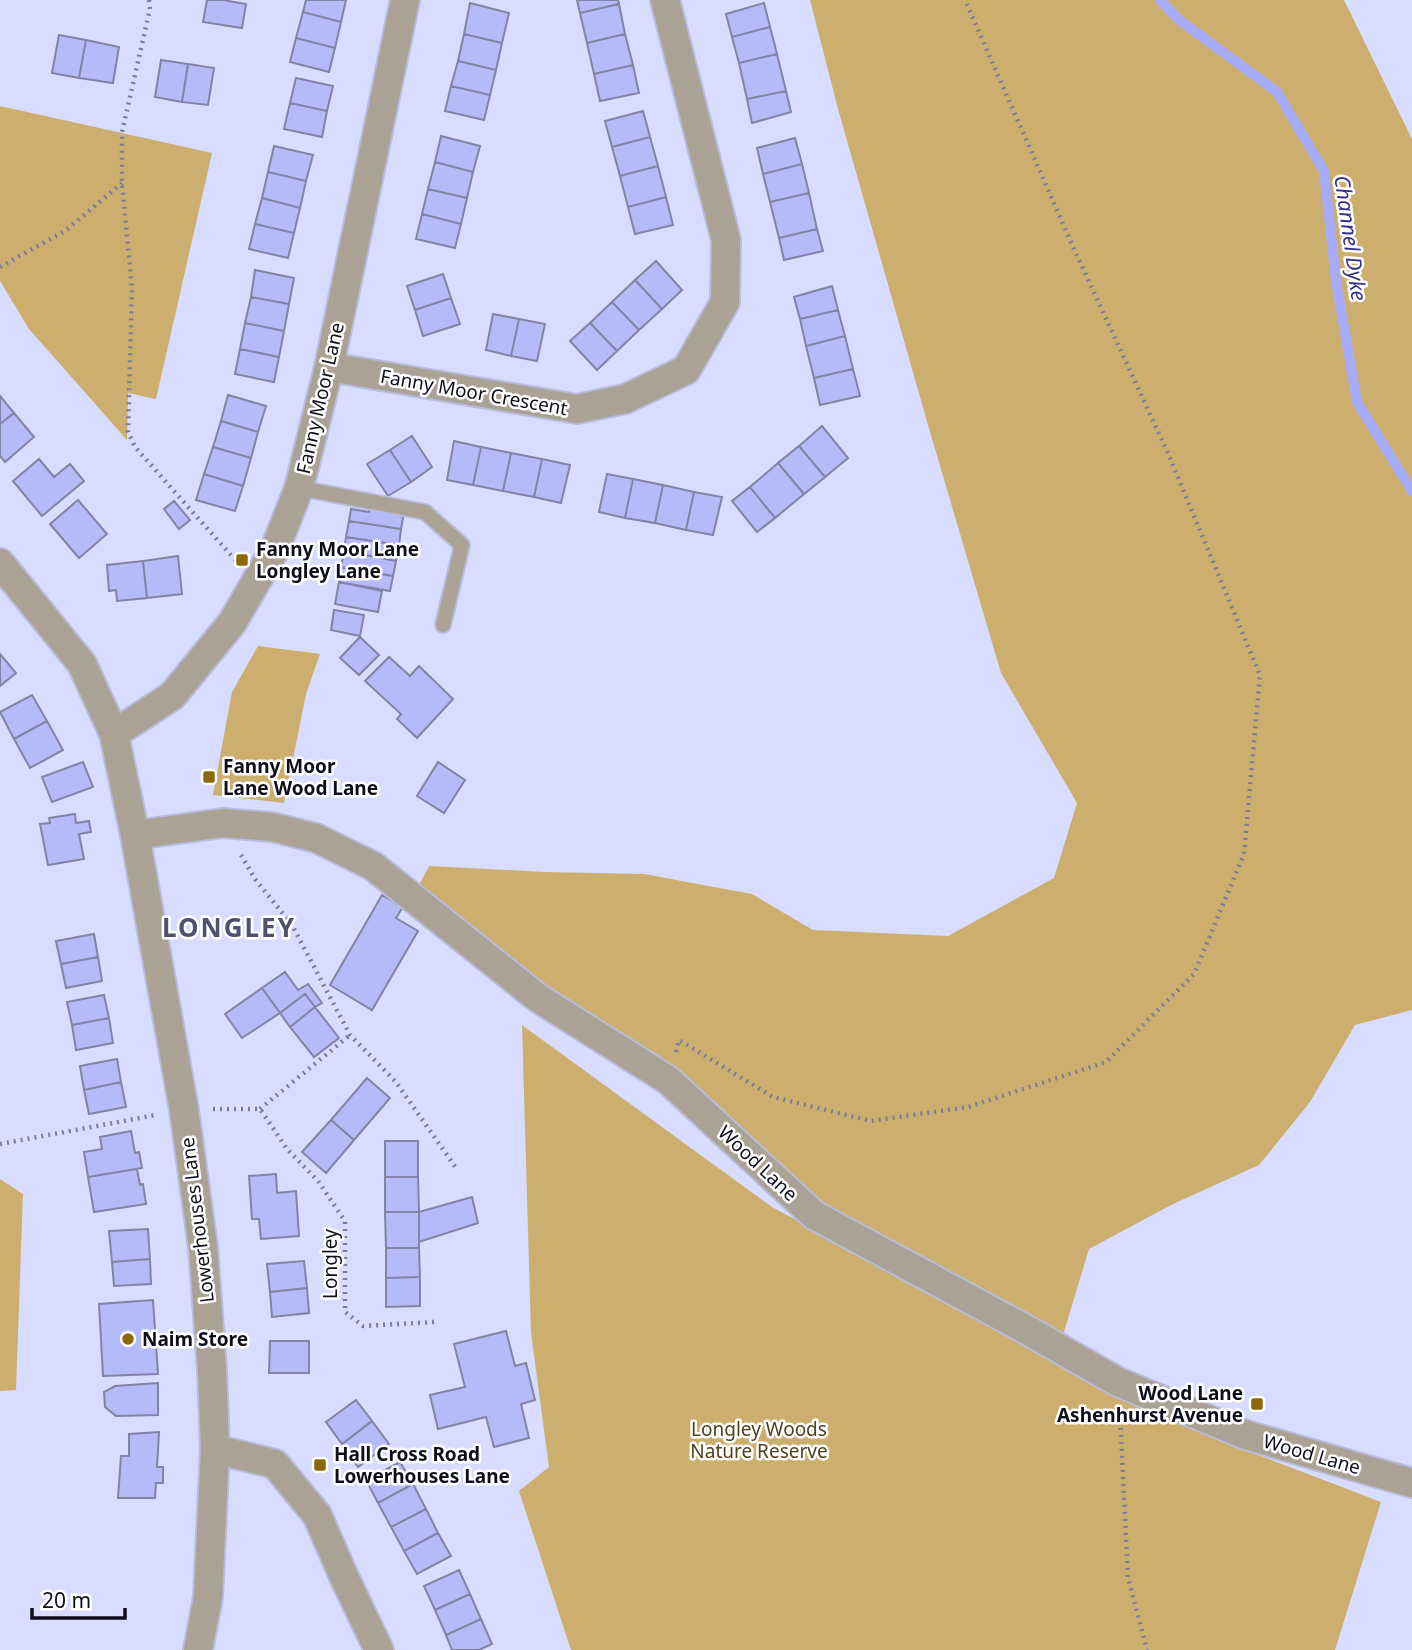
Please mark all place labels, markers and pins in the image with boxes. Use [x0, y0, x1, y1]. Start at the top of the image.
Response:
place label: Fanny Moor Lane Longley Lane [256, 536, 419, 584]
marker: Fanny Moor Lane Longley Lane [234, 552, 250, 568]
place label: Fanny Moor Lane Wood Lane [223, 753, 378, 801]
marker: Fanny Moor Lane Wood Lane [201, 769, 217, 785]
place label: Naim Store [142, 1326, 248, 1352]
marker: Naim Store [120, 1331, 136, 1347]
place label: Wood Lane Ashenhurst Avenue [1057, 1380, 1243, 1428]
marker: Wood Lane Ashenhurst Avenue [1249, 1396, 1265, 1412]
place label: Hall Cross Road Lowerhouses Lane [334, 1441, 510, 1489]
marker: Hall Cross Road Lowerhouses Lane [312, 1457, 328, 1473]

